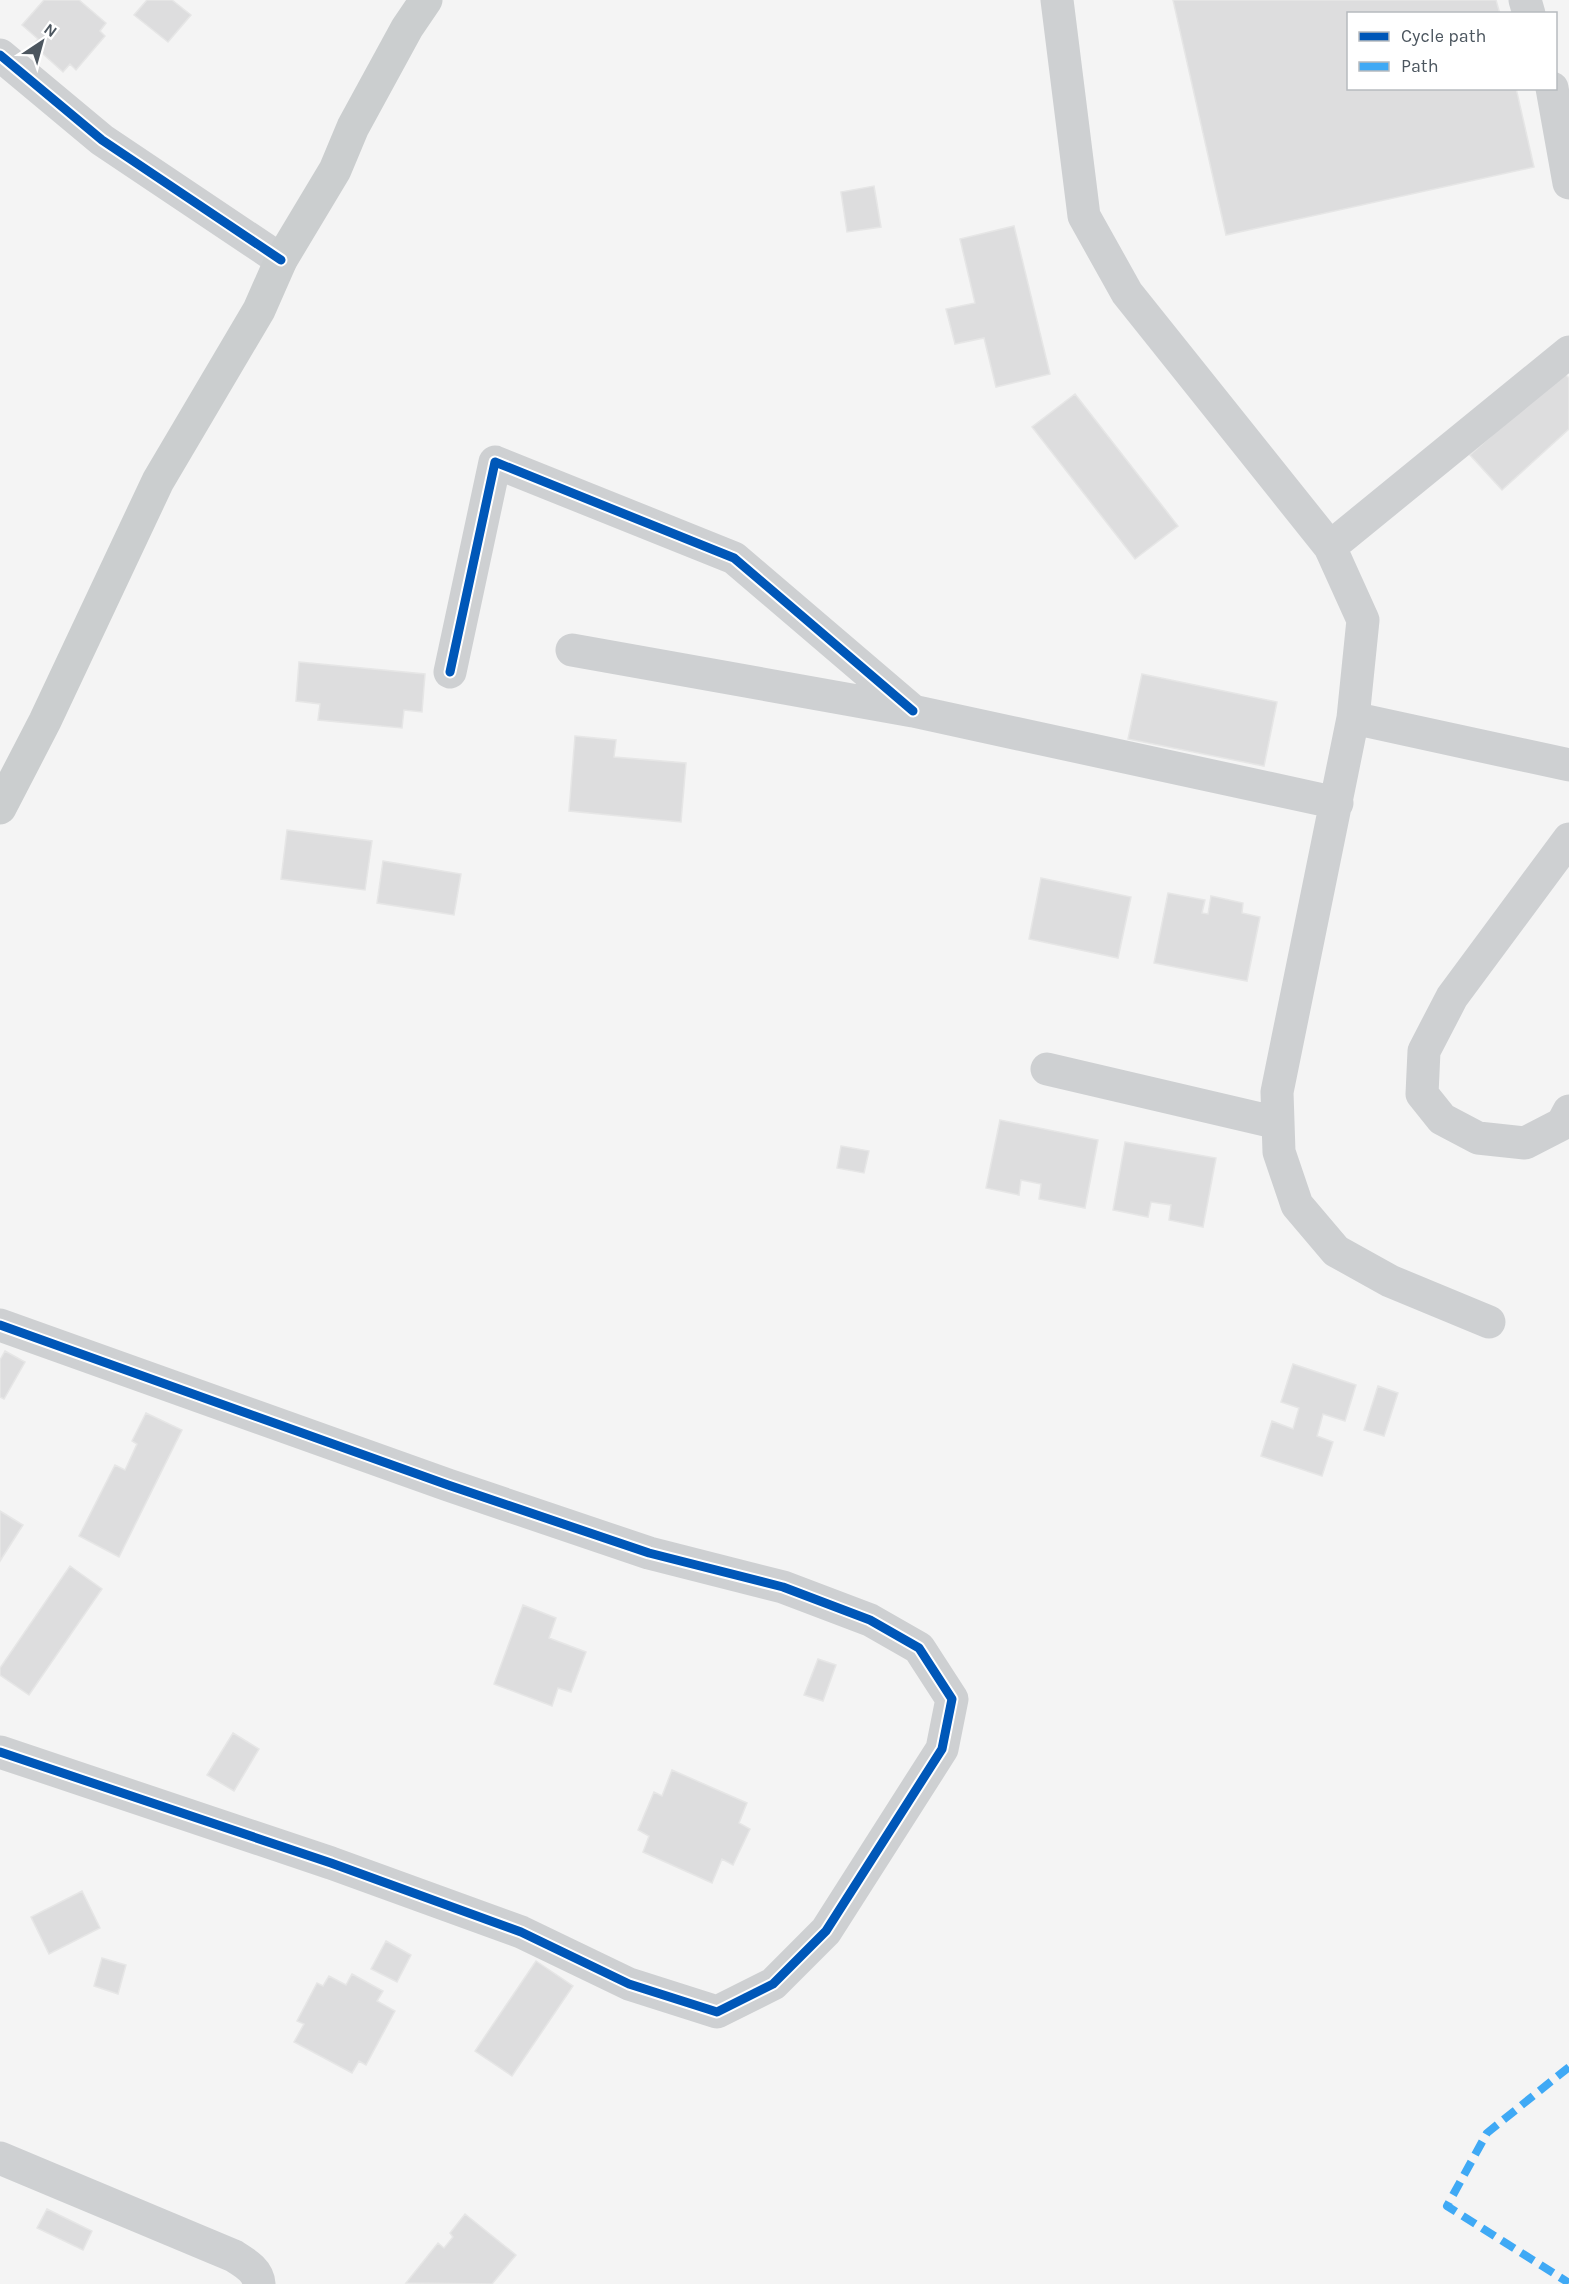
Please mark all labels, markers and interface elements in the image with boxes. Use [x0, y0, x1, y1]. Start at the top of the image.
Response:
north arrow [12, 12, 72, 72]
legend [1347, 12, 1557, 90]
text: N [40, 19, 61, 41]
text: Cycle path [1401, 25, 1486, 47]
text: Path [1401, 55, 1439, 77]

